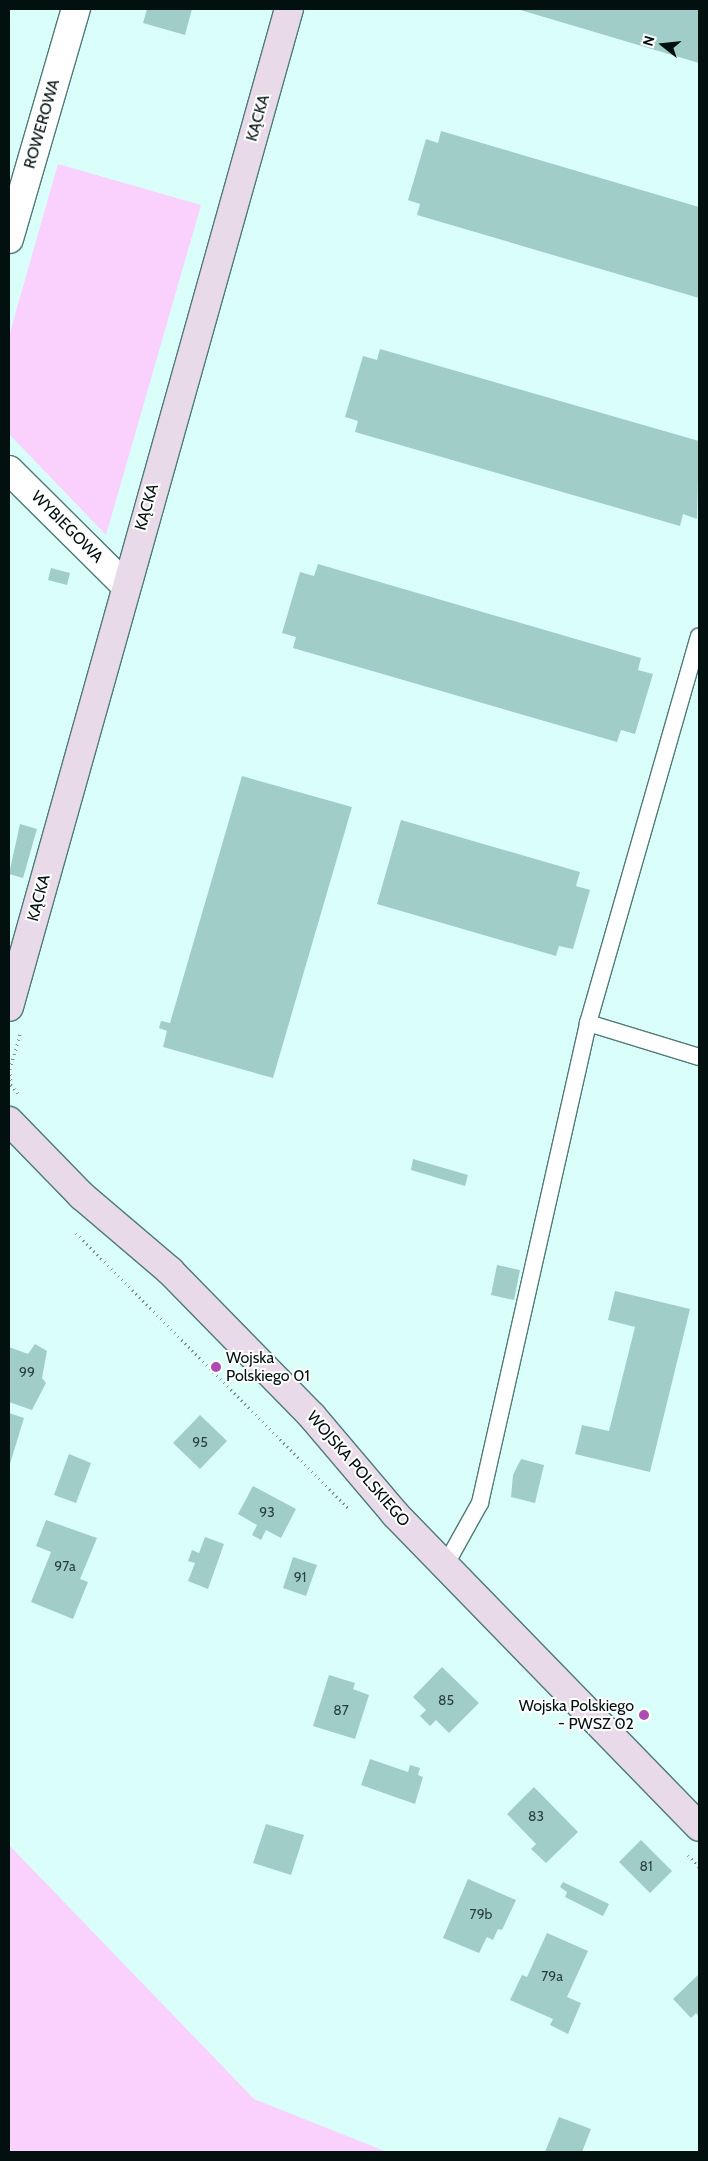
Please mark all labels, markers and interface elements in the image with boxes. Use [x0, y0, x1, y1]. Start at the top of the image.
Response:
north arrow [638, 20, 688, 70]
text: N [639, 34, 659, 48]
street label: ROWEROWA [20, 77, 64, 171]
street label: KĄCKA [242, 92, 274, 144]
street label: KĄCKA [131, 481, 163, 533]
street label: WYBIEGOWA [27, 487, 107, 567]
street label: KĄCKA [24, 872, 54, 924]
place label: Wojska Polskiego 01 [226, 1348, 310, 1386]
marker: Wojska Polskiego 01 [210, 1361, 222, 1373]
house number: 99 [19, 1364, 35, 1380]
street label: WOJSKA POLSKIEGO [303, 1407, 413, 1531]
house number: 95 [192, 1434, 208, 1450]
house number: 93 [259, 1504, 275, 1520]
house number: 97a [54, 1558, 76, 1574]
house number: 91 [294, 1569, 306, 1585]
house number: 85 [438, 1692, 454, 1708]
place label: Wojska Polskiego - PWSZ 02 [519, 1696, 634, 1734]
house number: 87 [333, 1702, 349, 1718]
marker: Wojska Polskiego - PWSZ 02 [638, 1709, 650, 1721]
house number: 83 [528, 1808, 544, 1824]
house number: 81 [639, 1858, 653, 1874]
house number: 79b [470, 1906, 492, 1922]
house number: 79a [541, 1968, 563, 1984]

